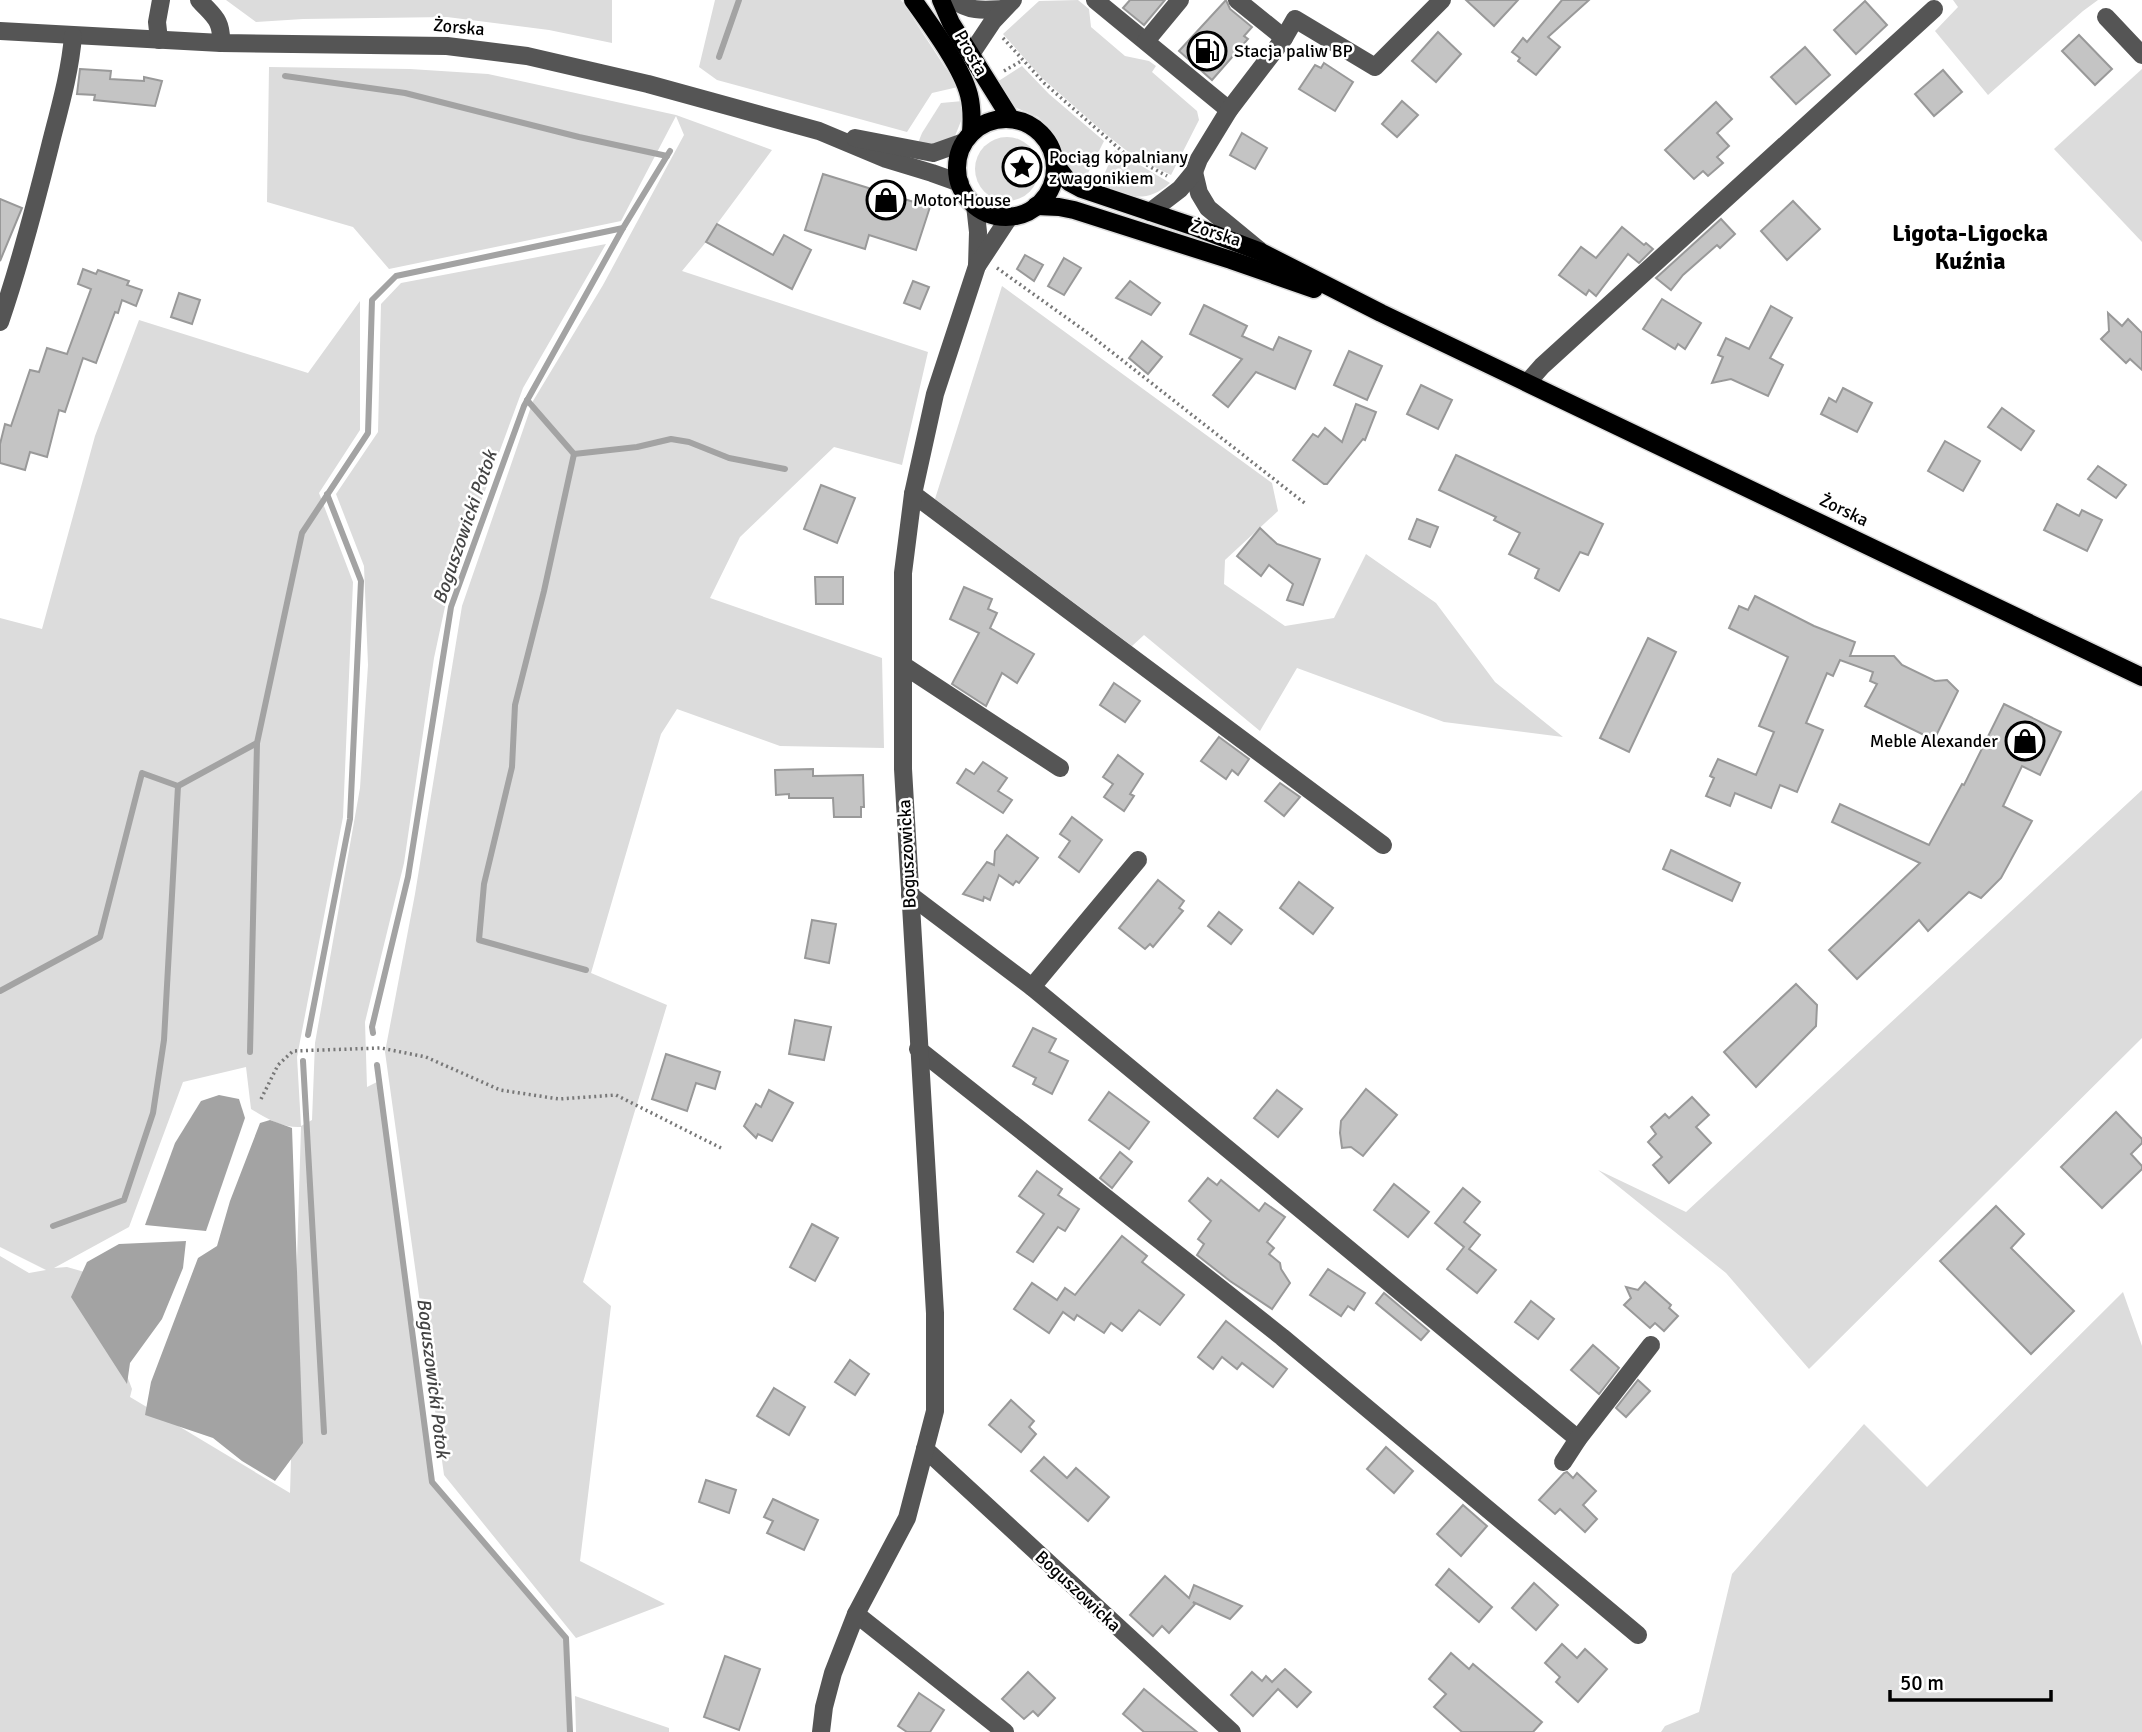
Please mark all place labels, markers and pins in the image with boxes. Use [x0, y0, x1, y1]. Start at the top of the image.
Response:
fuel station icon: Stacja paliw BP [1186, 30, 1228, 72]
place label: Stacja paliw BP [1234, 40, 1353, 62]
place icon: Pociąg kopalniany z wagonikiem [1001, 146, 1043, 188]
place label: Pociąg kopalniany z wagonikiem [1049, 146, 1189, 189]
shop icon: Motor House [865, 179, 907, 221]
place label: Motor House [913, 189, 1011, 211]
shop icon: Meble Alexander [2004, 720, 2046, 762]
place label: Meble Alexander [1870, 730, 1998, 752]

